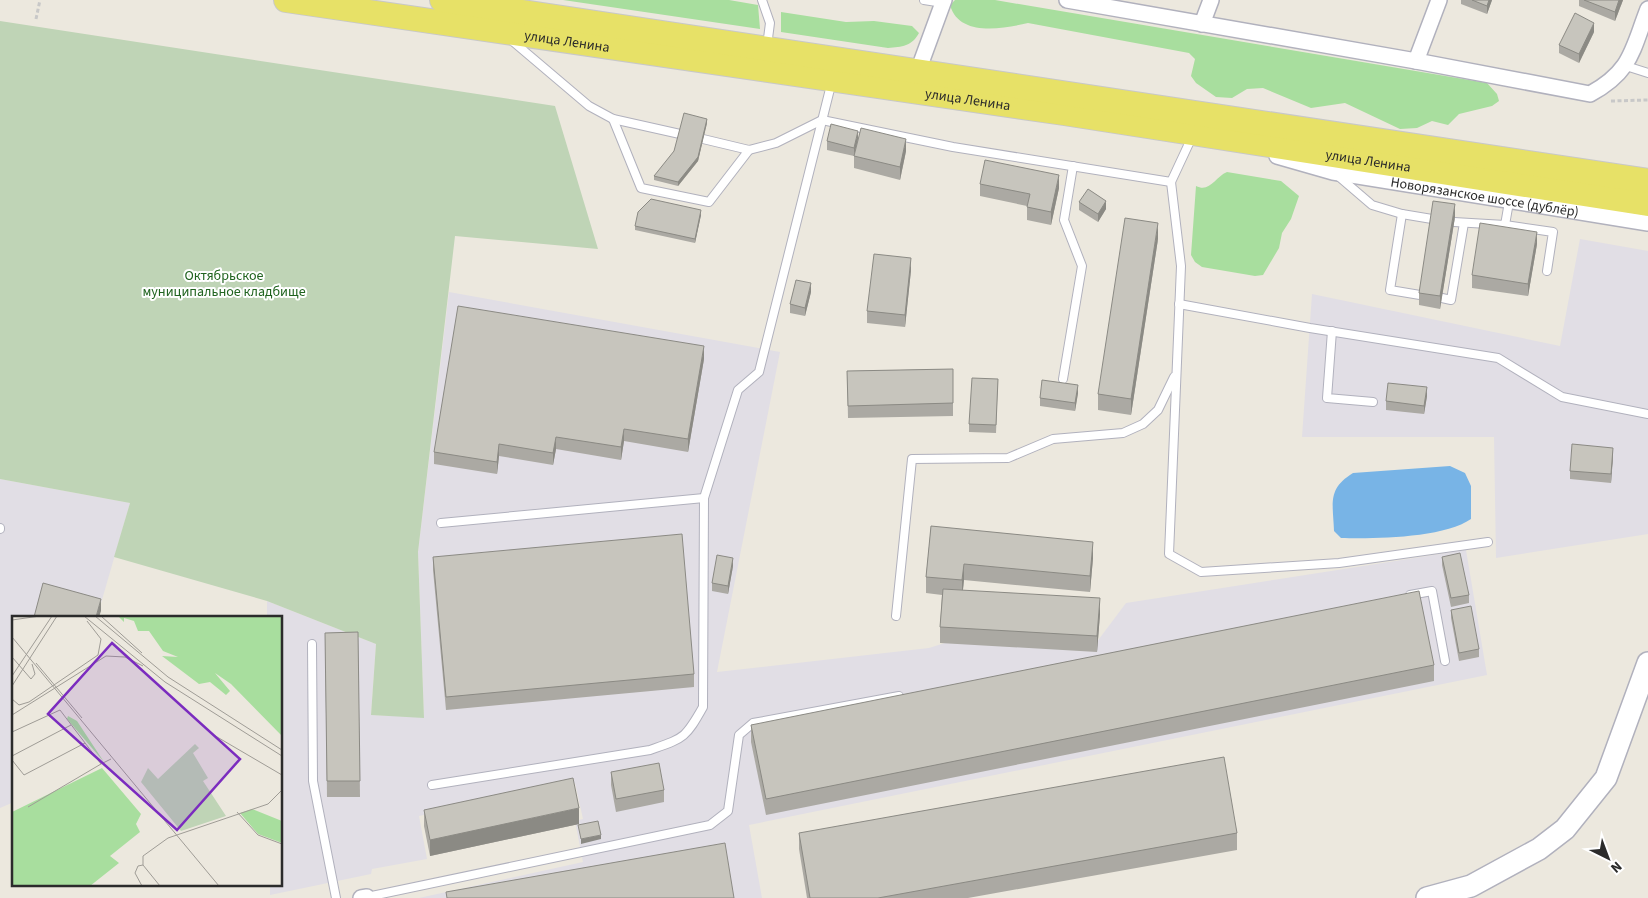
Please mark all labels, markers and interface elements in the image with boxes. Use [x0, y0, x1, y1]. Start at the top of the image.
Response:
street label: улица Ленина [523, 26, 611, 58]
street label: улица Ленина [924, 84, 1012, 116]
street label: улица Ленина [1324, 145, 1412, 178]
street label: Новорязанское шоссе (дублёр) [1389, 172, 1580, 223]
park label: Октябрьское муниципальное кладбище [142, 266, 306, 302]
inset map [12, 616, 282, 886]
north arrow [1583, 833, 1633, 883]
text: N [1606, 856, 1626, 877]

